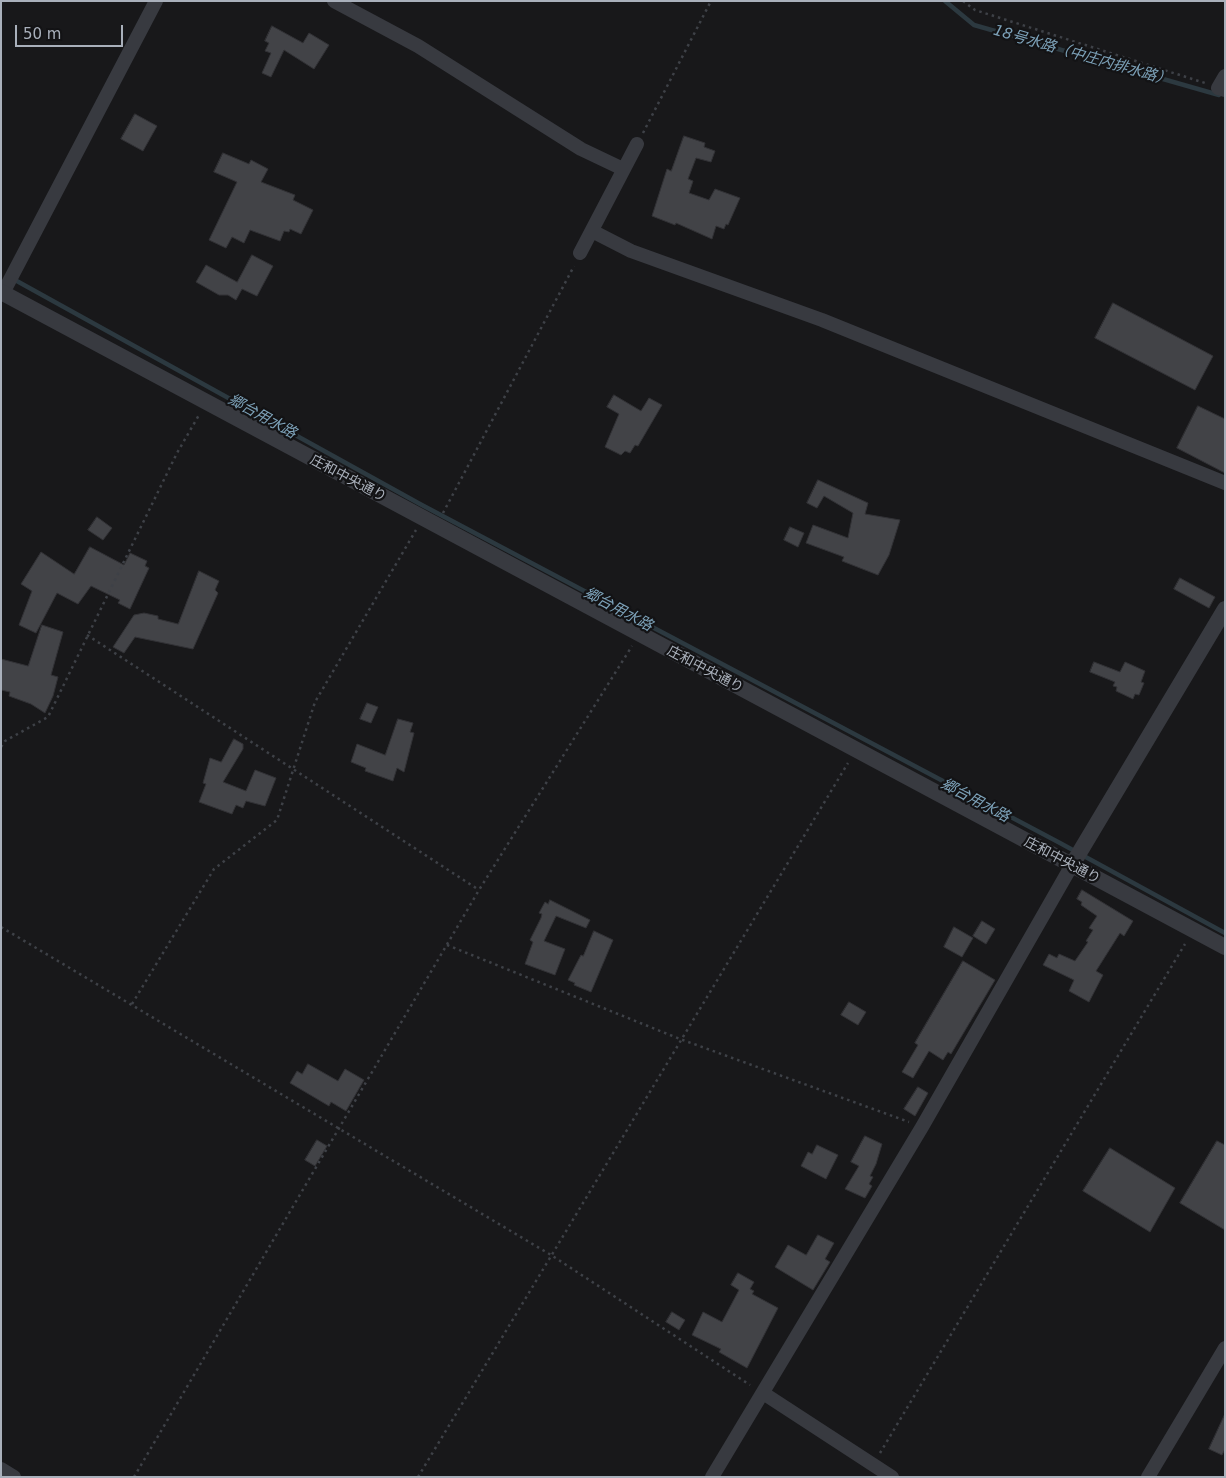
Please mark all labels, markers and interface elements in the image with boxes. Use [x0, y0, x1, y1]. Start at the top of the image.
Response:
scale bar [18, 15, 125, 47]
water label: 18号水路（中庄内排水路） [991, 22, 1173, 90]
text: 50 m [23, 25, 61, 43]
water label: 郷台用水路 [225, 391, 299, 443]
street label: 庄和中央通り [307, 452, 389, 506]
water label: 郷台用水路 [581, 584, 655, 636]
street label: 庄和中央通り [664, 643, 746, 697]
water label: 郷台用水路 [938, 775, 1012, 827]
street label: 庄和中央通り [1021, 834, 1103, 888]

